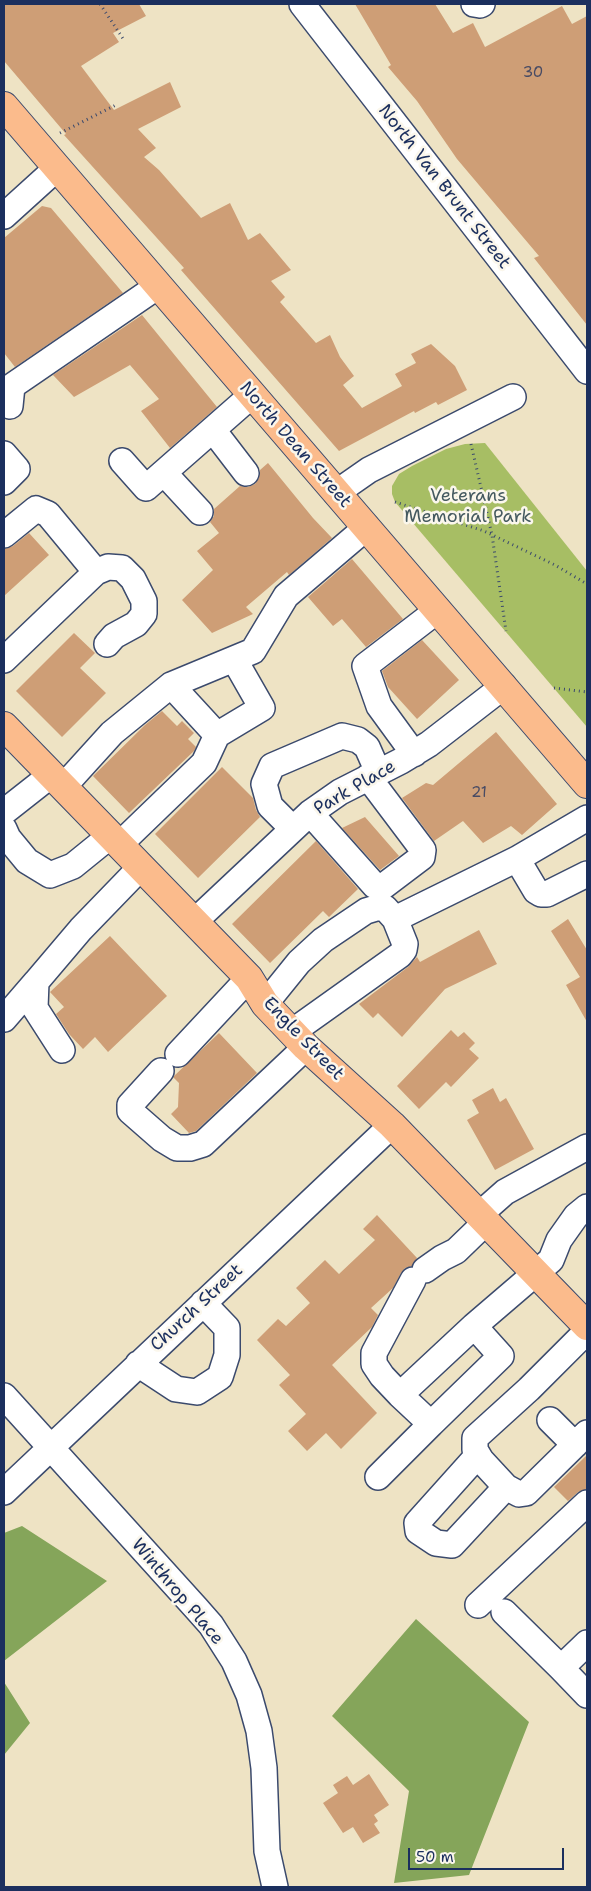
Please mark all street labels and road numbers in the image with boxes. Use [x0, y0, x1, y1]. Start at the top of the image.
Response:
street label: North Van Brunt Street [373, 100, 515, 274]
street label: North Dean Street [234, 378, 356, 512]
street label: Park Place [310, 756, 400, 820]
street label: Engle Street [258, 993, 348, 1085]
street label: Church Street [146, 1260, 248, 1356]
street label: Winthrop Place [126, 1534, 228, 1650]

